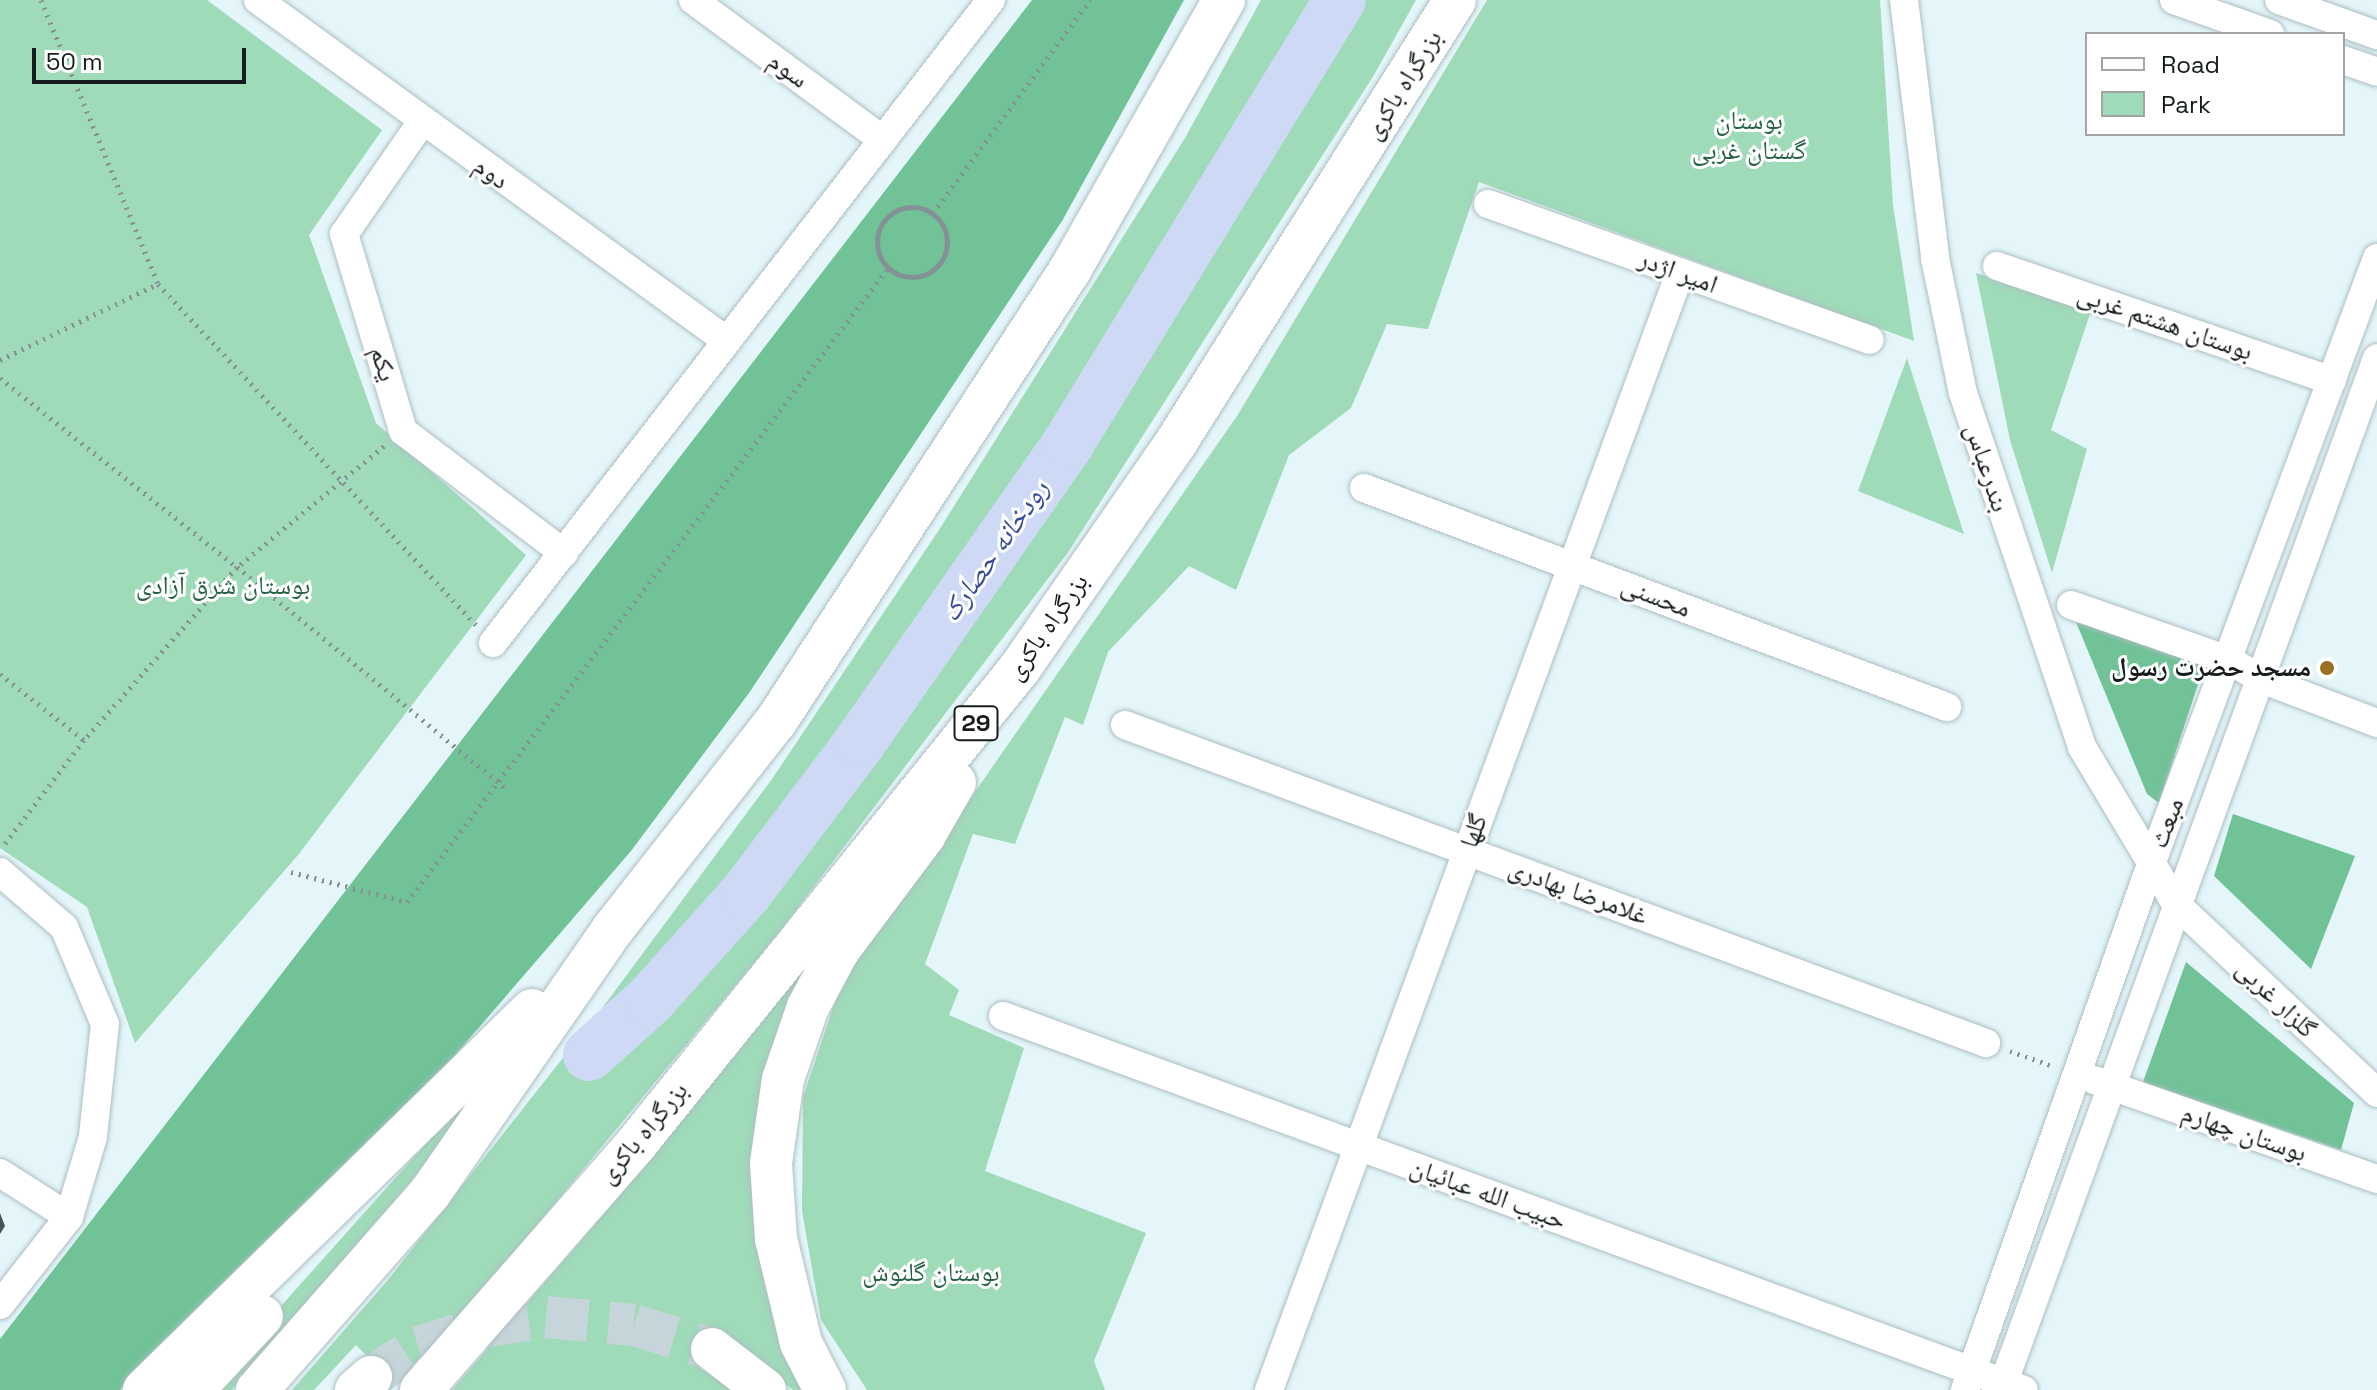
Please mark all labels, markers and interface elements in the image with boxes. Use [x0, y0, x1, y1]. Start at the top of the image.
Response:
street label: بزرگراه باکری [1357, 24, 1449, 146]
scale bar [36, 32, 250, 82]
legend [2085, 32, 2345, 136]
street label: سوم [762, 45, 814, 95]
text: 50 m [46, 46, 103, 77]
text: Road [2161, 49, 2220, 80]
text: Park [2161, 89, 2211, 120]
park label: بوستان گستان غربی [1692, 105, 1806, 166]
street label: دوم [467, 150, 515, 196]
street label: امیر اژدر [1634, 243, 1722, 301]
street label: بوستان هشتم غربی [2073, 278, 2257, 368]
street label: یکم [363, 343, 403, 385]
street label: بندرعباس [1958, 420, 2016, 516]
water label: رودخانه حصارک [933, 473, 1055, 627]
street label: بزرگراه باکری [999, 567, 1095, 687]
park label: بوستان شرق آزادی [136, 570, 310, 602]
street label: محسنی [1617, 570, 1695, 624]
place label: مسجد حضرت رسول [2111, 652, 2311, 684]
marker: مسجد حضرت رسول [2318, 659, 2336, 677]
road number: 29 [952, 703, 1000, 743]
street label: مبعث [2143, 793, 2191, 853]
street label: گلها [1454, 810, 1494, 852]
street label: غلامرضا بهادری [1504, 852, 1652, 932]
street label: گلزار غربی [2229, 953, 2323, 1045]
street label: بزرگراه باکری [591, 1076, 695, 1190]
street label: بوستان چهارم [2177, 1097, 2311, 1169]
street label: حبیب الله عبائیان [1406, 1151, 1570, 1237]
park label: بوستان گلنوش [862, 1257, 1000, 1289]

